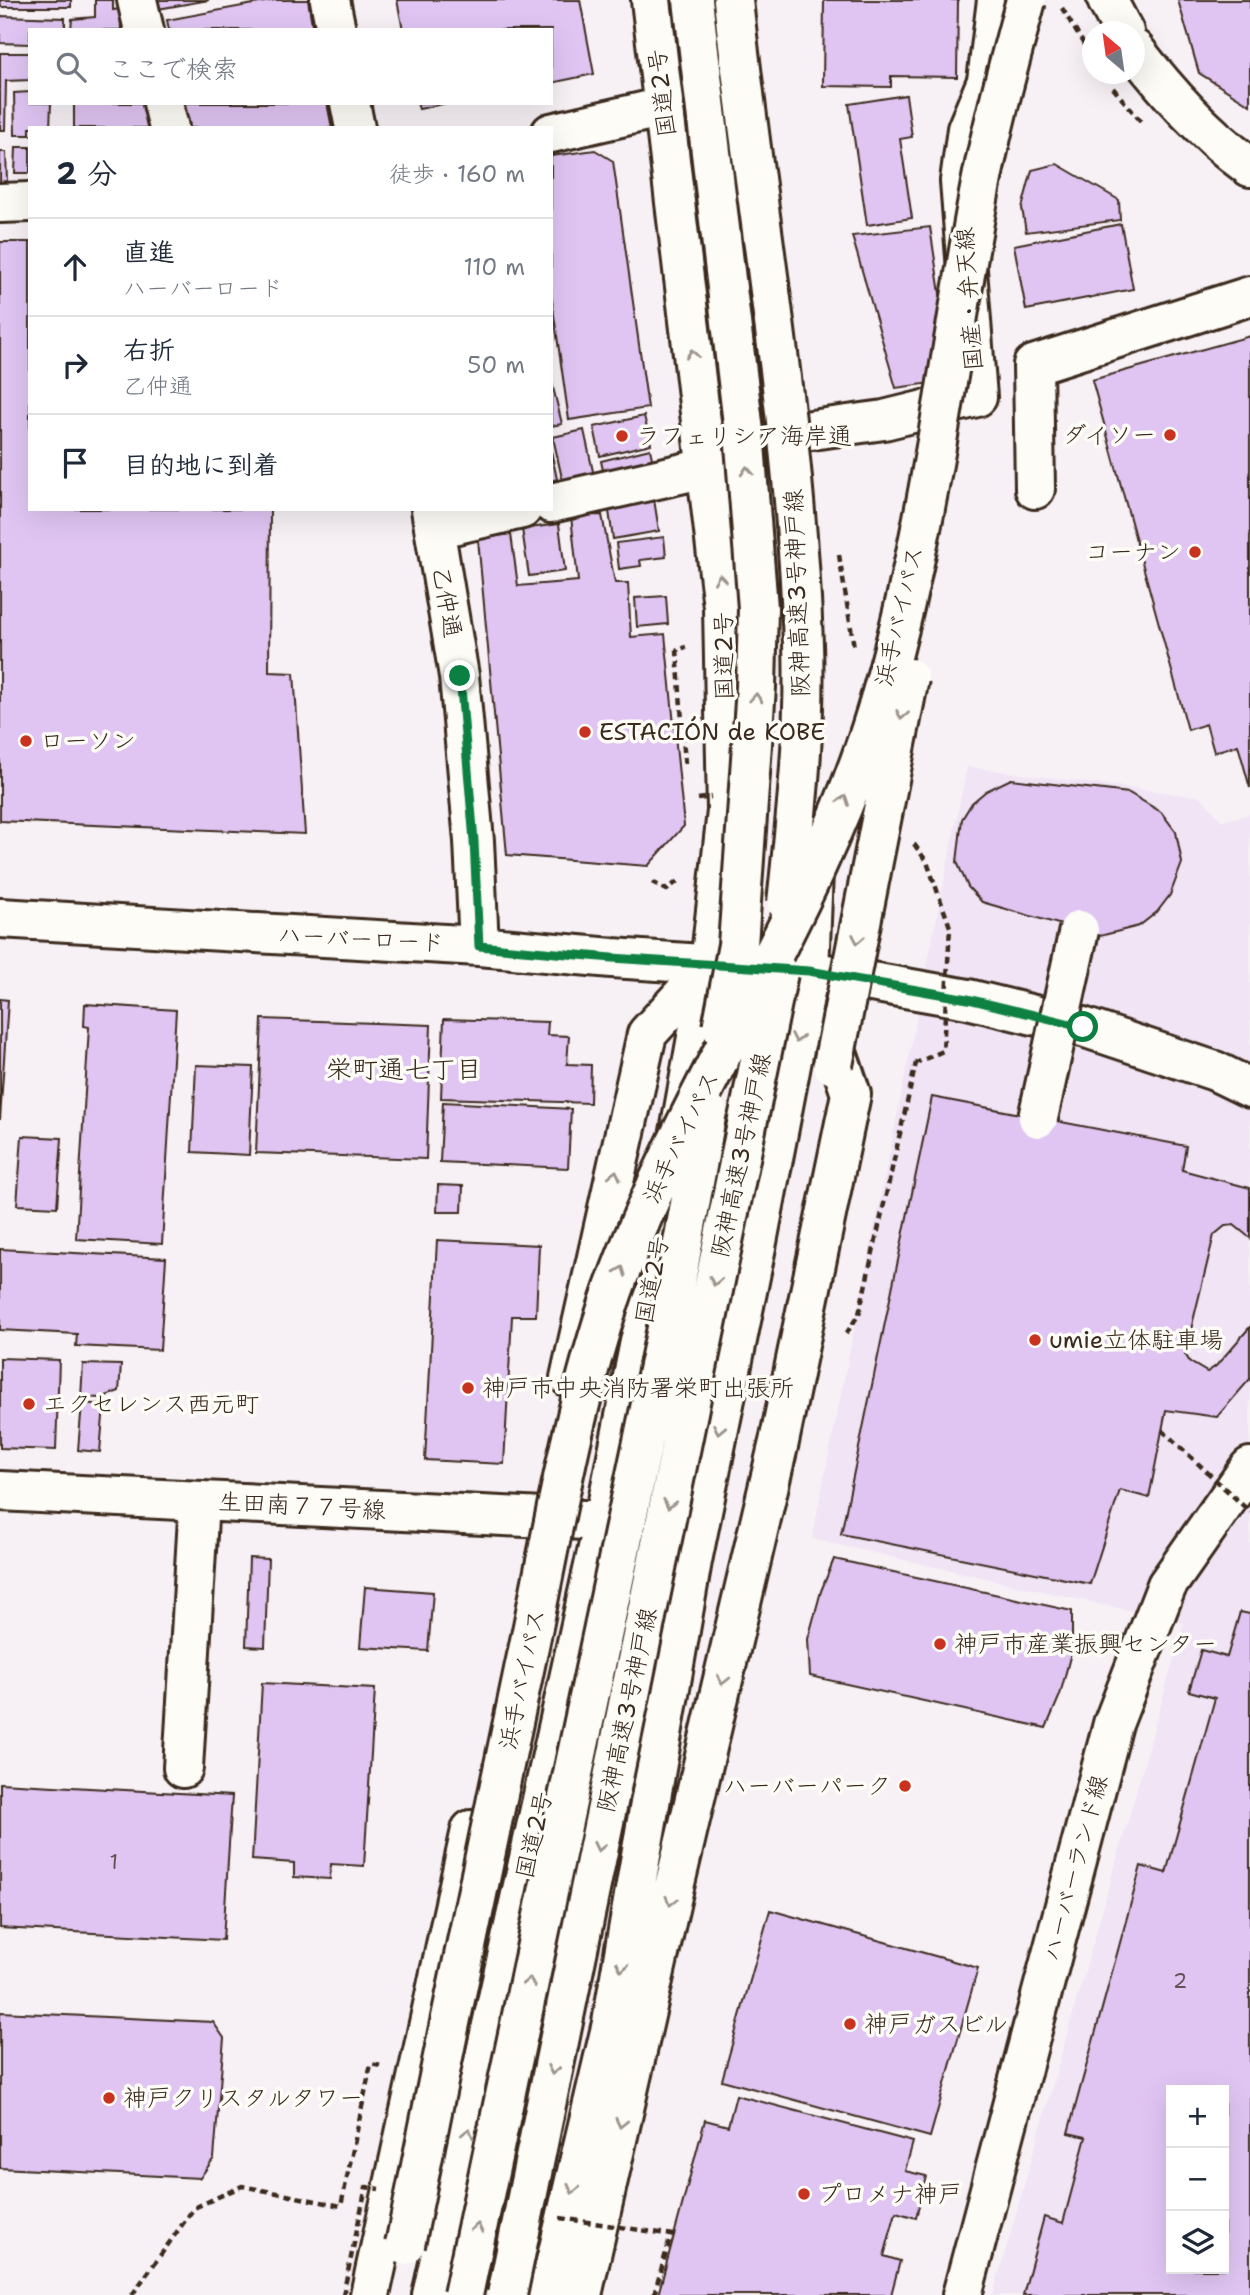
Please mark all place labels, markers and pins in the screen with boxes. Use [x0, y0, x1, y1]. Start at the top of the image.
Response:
place label: ダイソー [1062, 419, 1156, 451]
place label: ラフェリシア海岸通 [636, 420, 852, 452]
marker: ダイソー [1162, 427, 1178, 443]
marker: ラフェリシア海岸通 [614, 428, 630, 444]
place label: コーナン [1085, 536, 1181, 568]
marker: コーナン [1187, 544, 1203, 560]
place label: ESTACIÓN de KOBE [599, 716, 825, 748]
marker: ESTACIÓN de KOBE [577, 724, 593, 740]
place label: ローソン [40, 725, 136, 757]
marker: ローソン [18, 733, 34, 749]
place label: umie立体駐車場 [1049, 1324, 1223, 1356]
marker: umie立体駐車場 [1027, 1332, 1043, 1348]
place label: 神戸市中央消防署栄町出張所 [482, 1372, 794, 1404]
marker: 神戸市中央消防署栄町出張所 [460, 1380, 476, 1396]
place label: エクセレンス西元町 [43, 1388, 259, 1420]
marker: エクセレンス西元町 [21, 1396, 37, 1412]
place label: 神戸市産業振興センター [954, 1628, 1217, 1660]
marker: 神戸市産業振興センター [932, 1636, 948, 1652]
place label: ハーバーパーク [723, 1770, 891, 1802]
marker: ハーバーパーク [897, 1778, 913, 1794]
place label: 神戸ガスビル [864, 2008, 1008, 2040]
marker: 神戸ガスビル [842, 2016, 858, 2032]
place label: 神戸クリスタルタワー [123, 2082, 363, 2114]
marker: 神戸クリスタルタワー [101, 2090, 117, 2106]
place label: プロメナ神戸 [818, 2178, 962, 2210]
marker: プロメナ神戸 [796, 2186, 812, 2202]

